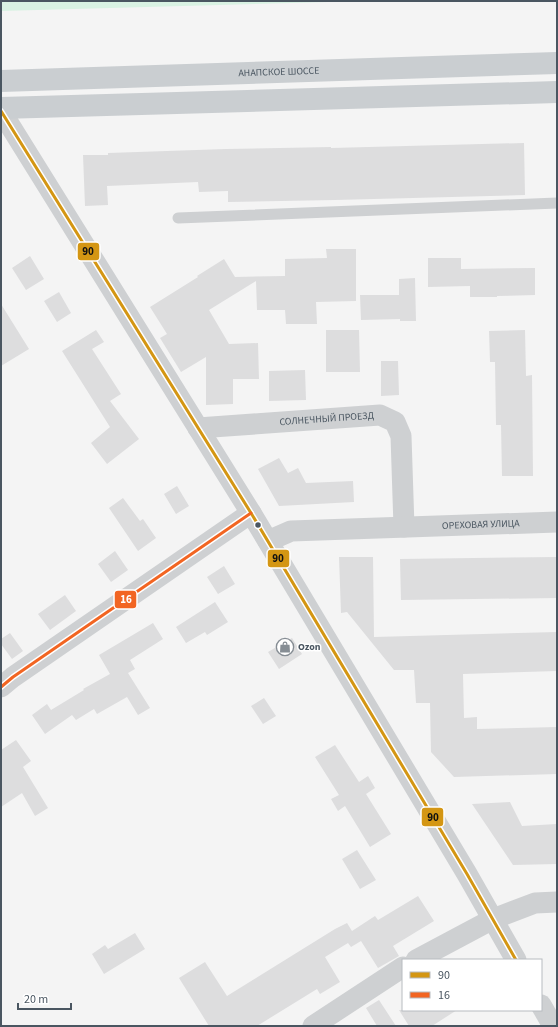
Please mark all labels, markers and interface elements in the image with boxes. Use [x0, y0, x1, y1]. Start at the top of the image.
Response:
street label: АНАПСКОЕ ШОССЕ [238, 64, 320, 80]
line badge: 90 [77, 242, 100, 261]
text: 90 [82, 244, 94, 259]
street label: СОЛНЕЧНЫЙ ПРОЕЗД [279, 408, 375, 429]
street label: ОРЕХОВАЯ УЛИЦА [442, 516, 520, 533]
unlabelled marker [253, 520, 263, 530]
line badge: 90 [267, 549, 290, 568]
text: 90 [272, 551, 284, 566]
line badge: 16 [114, 590, 137, 609]
text: 16 [120, 592, 132, 607]
shop icon: Ozon [275, 637, 295, 657]
place label: Ozon [298, 640, 321, 654]
line badge: 90 [421, 807, 444, 827]
text: 90 [427, 810, 439, 825]
legend [402, 959, 542, 1011]
text: 90 [438, 967, 450, 984]
scale bar [18, 985, 71, 1011]
text: 16 [438, 987, 450, 1004]
text: 20 m [24, 991, 48, 1008]

